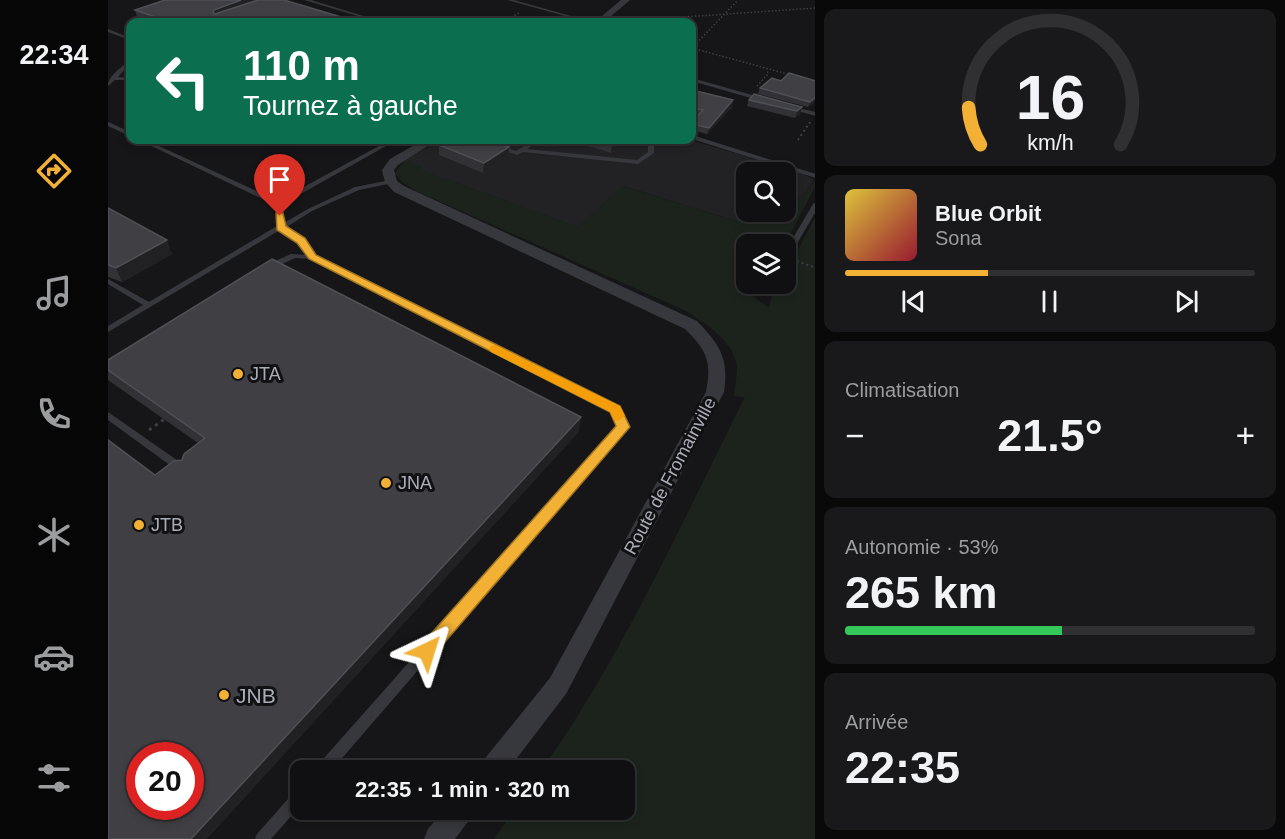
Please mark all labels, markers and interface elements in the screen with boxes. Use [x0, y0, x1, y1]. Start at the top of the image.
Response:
text: 22:34 [19, 40, 89, 70]
icon: left [144, 42, 222, 120]
text: 110 m [243, 42, 360, 89]
text: 16 [1015, 63, 1085, 132]
text: Tournez à gauche [243, 91, 458, 121]
text: km/h [1027, 131, 1073, 155]
icon: directions [33, 150, 75, 192]
pin [254, 154, 305, 216]
map controls [736, 162, 796, 294]
button: search [736, 162, 796, 222]
icon: arrive [263, 163, 296, 196]
text: Blue Orbit [935, 201, 1041, 226]
text: Sona [935, 227, 982, 249]
button: layers [736, 234, 796, 294]
icon: music [33, 272, 75, 314]
icon: previous [897, 285, 930, 318]
icon: pause [1033, 285, 1066, 318]
icon: next [1170, 285, 1203, 318]
place label: JTA [250, 364, 281, 384]
marker: JTA [231, 367, 245, 381]
text: Climatisation [845, 379, 959, 401]
icon: phone [33, 393, 75, 435]
street label: Route de Fromainville [620, 394, 720, 558]
text: 21.5° [997, 410, 1103, 461]
text: − [845, 417, 864, 454]
text: + [1236, 417, 1255, 454]
place label: JNA [398, 473, 432, 493]
marker: JNA [379, 476, 393, 490]
icon: climate [33, 514, 75, 556]
place label: JTB [151, 515, 183, 535]
marker: JTB [132, 518, 146, 532]
text: Autonomie · 53% [845, 536, 998, 558]
text: 265 km [845, 567, 998, 618]
position arrow [395, 619, 459, 683]
icon: car [33, 636, 75, 678]
place label: JNB [236, 684, 276, 707]
marker: JNB [217, 688, 231, 702]
text: Arrivée [845, 711, 908, 733]
speed limit sign: 20 [126, 742, 204, 820]
text: 22:35 [845, 742, 960, 793]
icon: filters [33, 757, 75, 799]
text: 22:35 · 1 min · 320 m [355, 777, 570, 802]

